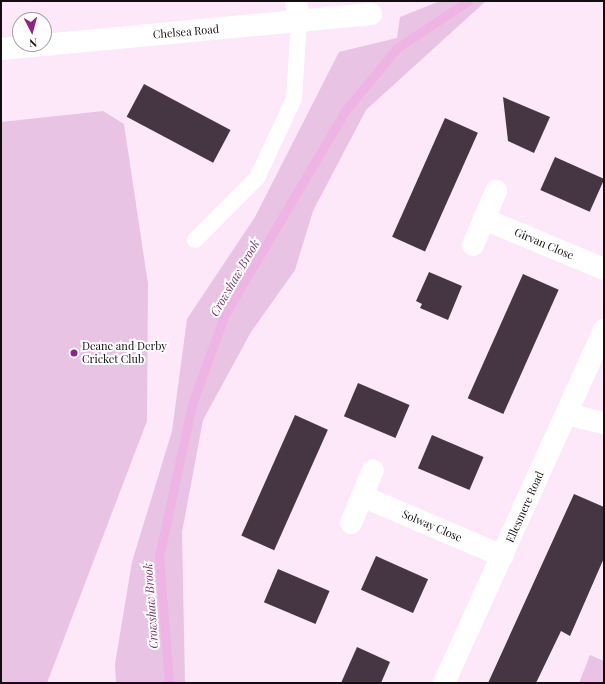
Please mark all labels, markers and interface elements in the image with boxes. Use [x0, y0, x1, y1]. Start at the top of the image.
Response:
north arrow [12, 12, 52, 52]
street label: Chelsea Road [152, 23, 220, 41]
text: N [28, 36, 38, 51]
street label: Girvan Close [512, 226, 576, 262]
water label: Crowshaw Brook [207, 237, 263, 319]
place label: Deane and Derby Cricket Club [82, 340, 167, 366]
marker: Deane and Derby Cricket Club [69, 348, 79, 358]
street label: Ellesmere Road [503, 469, 547, 545]
street label: Solway Close [400, 507, 464, 545]
water label: Crowshaw Brook [141, 563, 161, 649]

